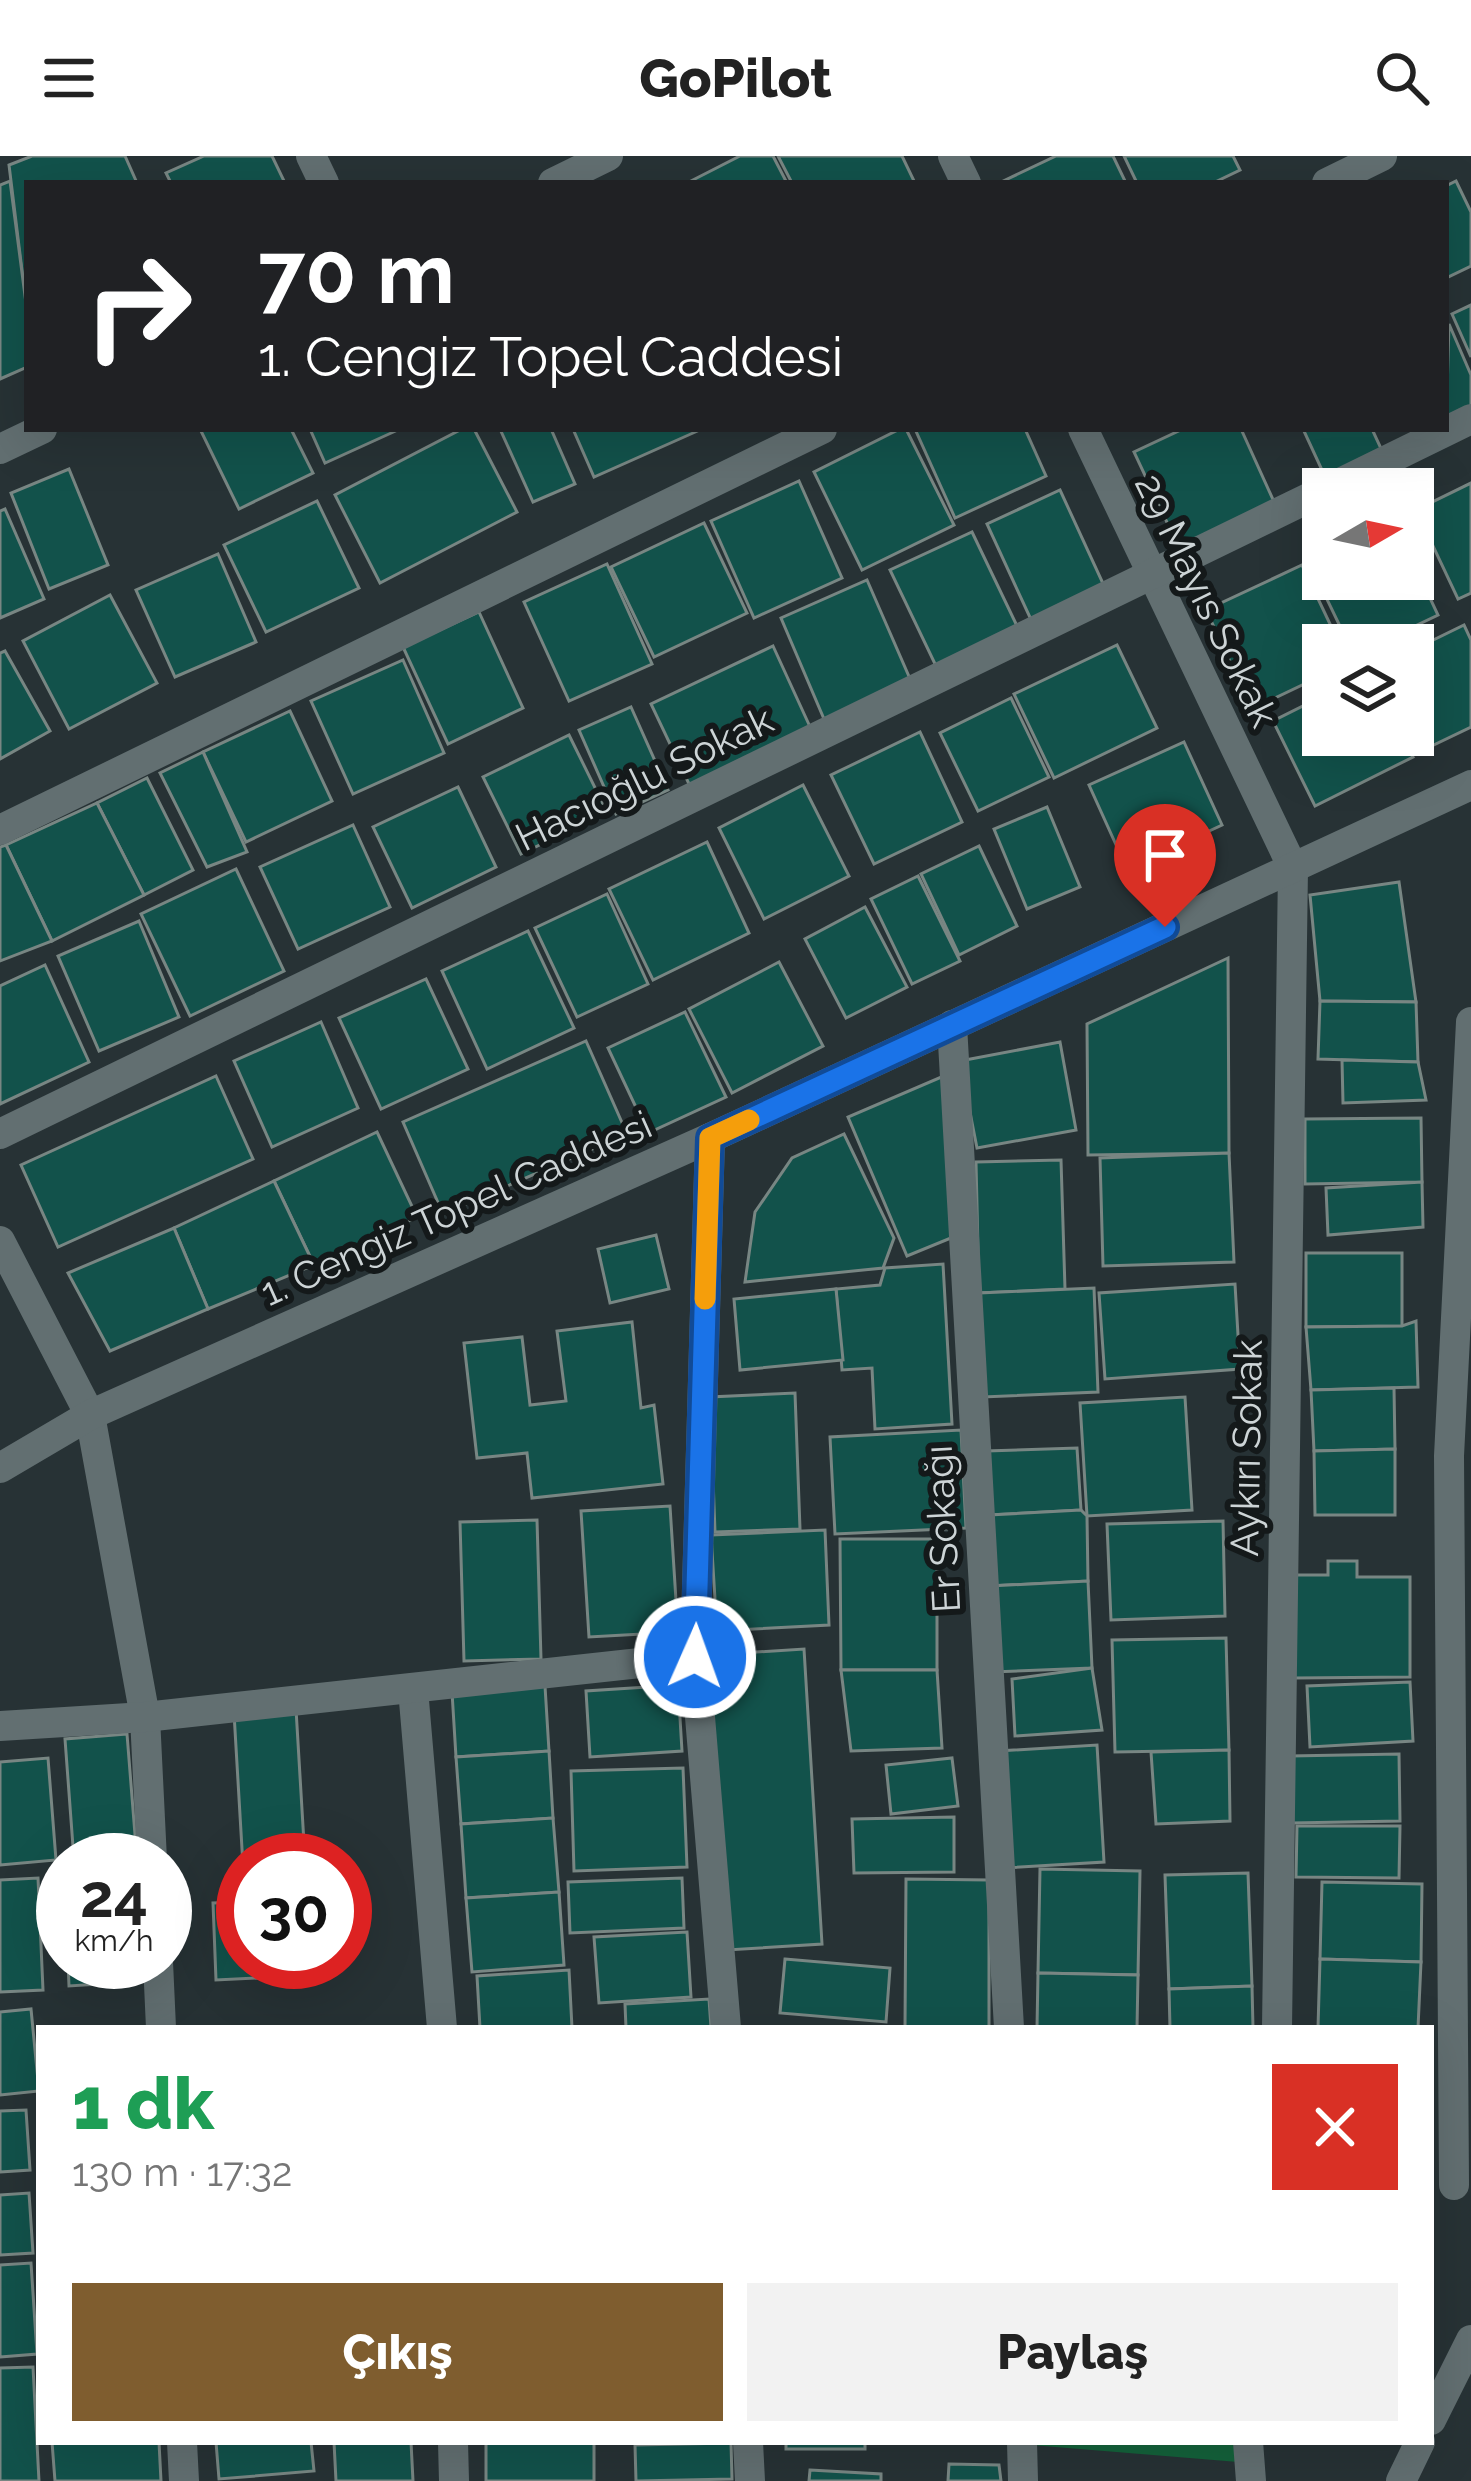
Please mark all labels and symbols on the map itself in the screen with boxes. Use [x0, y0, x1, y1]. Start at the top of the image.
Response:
street label: 29 Mayıs Sokak [1126, 466, 1288, 734]
north arrow [1302, 468, 1434, 600]
street label: Hacıoğlu Sokak [508, 696, 780, 860]
pin [1114, 804, 1216, 927]
street label: 1. Cengiz Topel Caddesi [254, 1101, 658, 1315]
street label: Aykırı Sokak [1221, 1339, 1271, 1557]
street label: Er Sokağı [915, 1444, 969, 1614]
position arrow [632, 1594, 758, 1720]
speed limit sign: 30 [216, 1833, 372, 1989]

